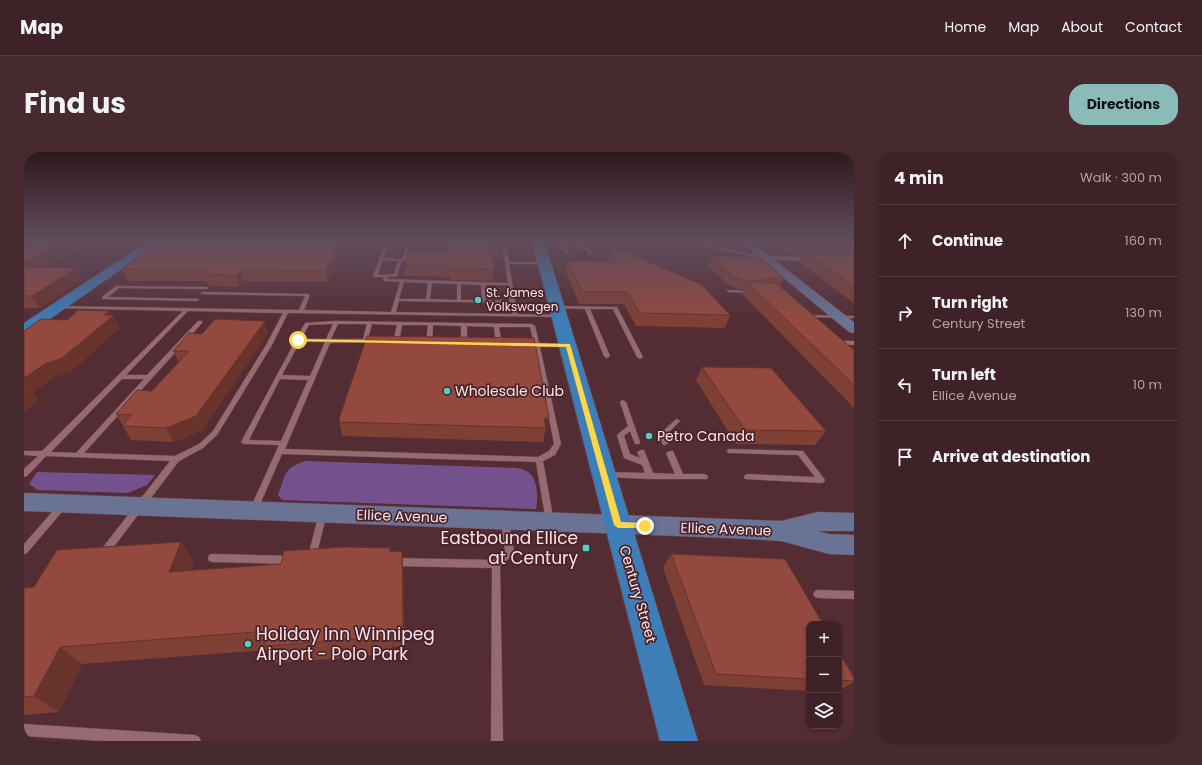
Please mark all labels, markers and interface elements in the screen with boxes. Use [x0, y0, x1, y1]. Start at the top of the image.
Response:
text: Map [20, 14, 63, 41]
text: Home [944, 17, 986, 37]
text: Map [1008, 17, 1039, 37]
text: About [1061, 17, 1103, 37]
text: Contact [1125, 17, 1182, 37]
text: Find us [24, 84, 126, 123]
button: Directions [1069, 84, 1178, 125]
text: 4 min [894, 166, 944, 190]
text: Walk · 300 m [1080, 168, 1162, 187]
icon: ahead [894, 230, 916, 252]
text: Continue [932, 230, 1003, 251]
text: 160 m [1125, 231, 1162, 250]
place label: St. James Volkswagen [486, 284, 558, 315]
text: Turn right [932, 292, 1008, 313]
marker: St. James Volkswagen [473, 295, 483, 305]
icon: right [894, 302, 916, 324]
text: 130 m [1125, 303, 1162, 322]
text: Century Street [932, 314, 1025, 333]
route start [289, 331, 307, 349]
text: Turn left [932, 364, 996, 385]
icon: left [894, 374, 916, 396]
text: 10 m [1133, 375, 1162, 394]
place label: Wholesale Club [455, 381, 564, 401]
marker: Wholesale Club [442, 386, 452, 396]
text: Ellice Avenue [932, 386, 1017, 405]
place label: Petro Canada [657, 426, 754, 446]
marker: Petro Canada [644, 431, 654, 441]
icon: arrive [894, 446, 916, 468]
text: Arrive at destination [932, 446, 1090, 467]
street label: Ellice Avenue [356, 504, 448, 528]
route end [636, 517, 654, 535]
street label: Ellice Avenue [680, 517, 772, 541]
place label: Eastbound Ellice at Century [440, 526, 578, 570]
marker: Eastbound Ellice at Century [581, 543, 591, 553]
street label: Century Street [615, 543, 661, 645]
map controls [806, 621, 842, 729]
button: + [806, 621, 842, 657]
place label: Holiday Inn Winnipeg Airport - Polo Park [256, 622, 435, 666]
marker: Holiday Inn Winnipeg Airport - Polo Park [243, 639, 253, 649]
button: − [806, 657, 842, 693]
button: layers [806, 693, 842, 729]

